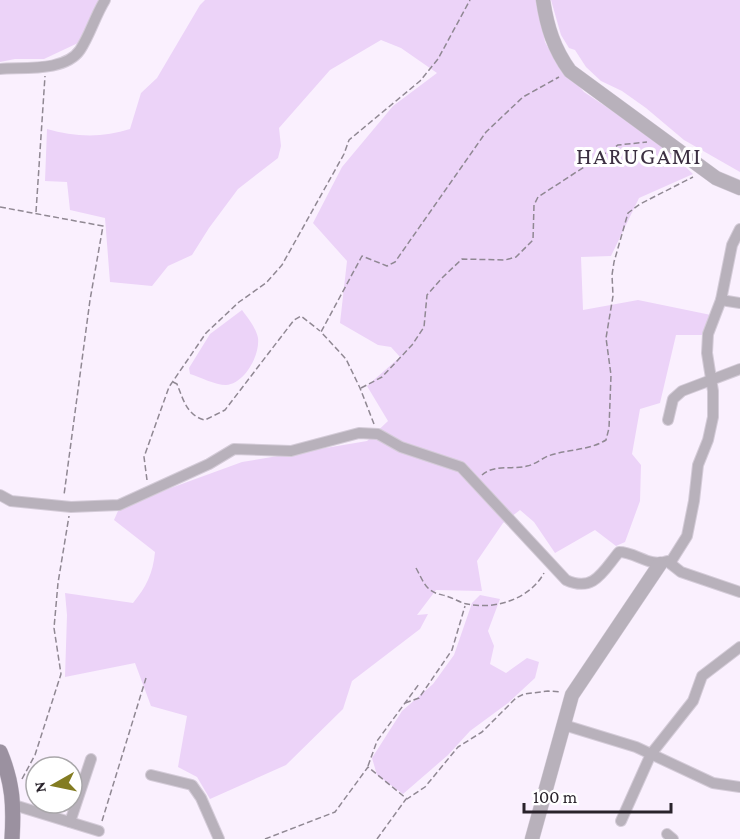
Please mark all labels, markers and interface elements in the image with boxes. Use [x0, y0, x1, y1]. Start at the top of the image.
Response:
district label: HARUGAMI [576, 142, 702, 169]
north arrow [24, 755, 84, 815]
scale bar [524, 776, 671, 814]
text: N [30, 780, 49, 794]
text: 100 m [533, 787, 578, 807]

